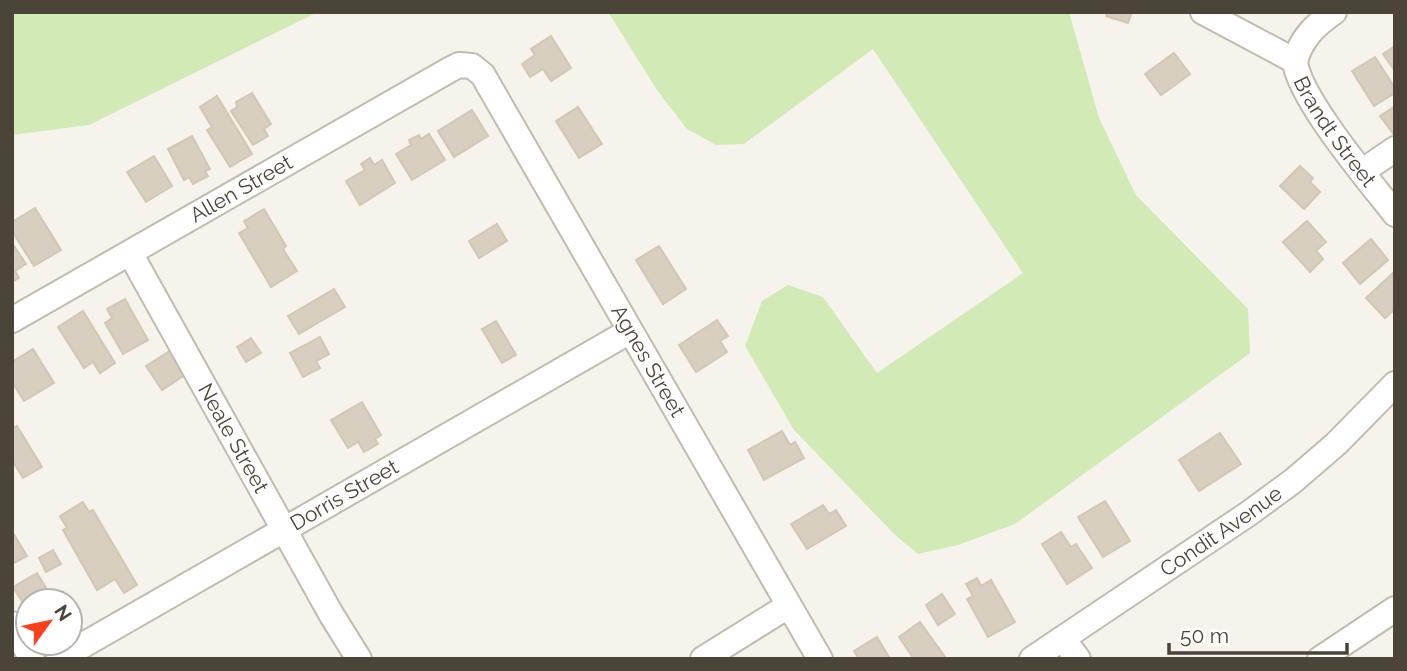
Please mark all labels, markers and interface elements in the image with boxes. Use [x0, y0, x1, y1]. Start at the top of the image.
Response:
street label: Brandt Street [1289, 72, 1382, 192]
street label: Allen Street [185, 149, 297, 228]
street label: Agnes Street [606, 300, 690, 421]
street label: Neale Street [193, 379, 274, 497]
street label: Dorris Street [286, 454, 403, 536]
street label: Condit Avenue [1155, 480, 1287, 582]
north arrow [14, 587, 84, 657]
text: N [50, 601, 76, 625]
scale bar [1169, 612, 1348, 656]
text: 50 m [1180, 623, 1229, 648]

